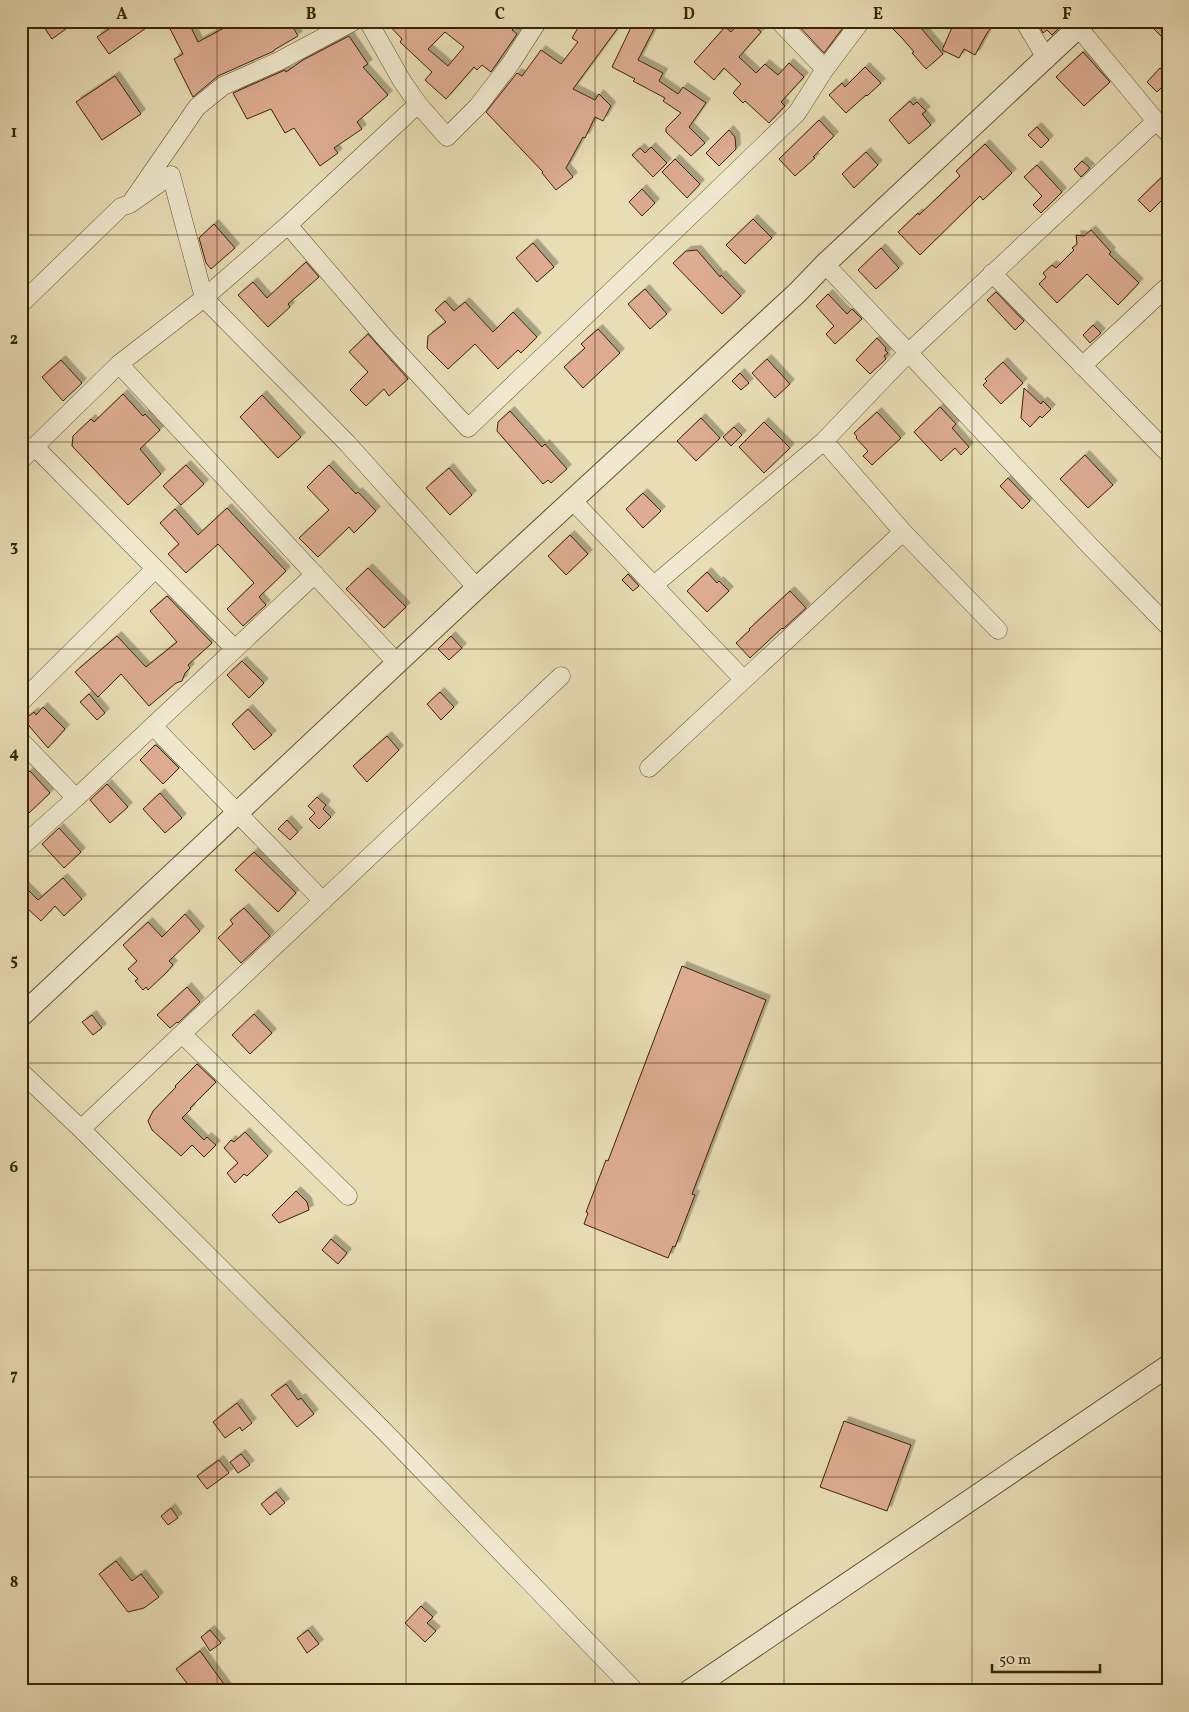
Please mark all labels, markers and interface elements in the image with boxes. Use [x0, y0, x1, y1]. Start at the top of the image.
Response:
text: A [116, 4, 128, 26]
text: B [306, 4, 317, 26]
text: C [495, 4, 505, 26]
text: D [683, 4, 695, 26]
text: E [873, 4, 883, 26]
text: F [1062, 4, 1072, 26]
text: 1 [11, 122, 17, 144]
text: 2 [10, 329, 18, 351]
text: 3 [10, 536, 18, 558]
text: 4 [9, 743, 19, 765]
text: 5 [10, 950, 18, 972]
text: 6 [10, 1157, 19, 1179]
text: 7 [10, 1365, 18, 1387]
text: 8 [10, 1572, 18, 1594]
scale bar [992, 1642, 1099, 1674]
text: 50 m [999, 1650, 1031, 1671]

